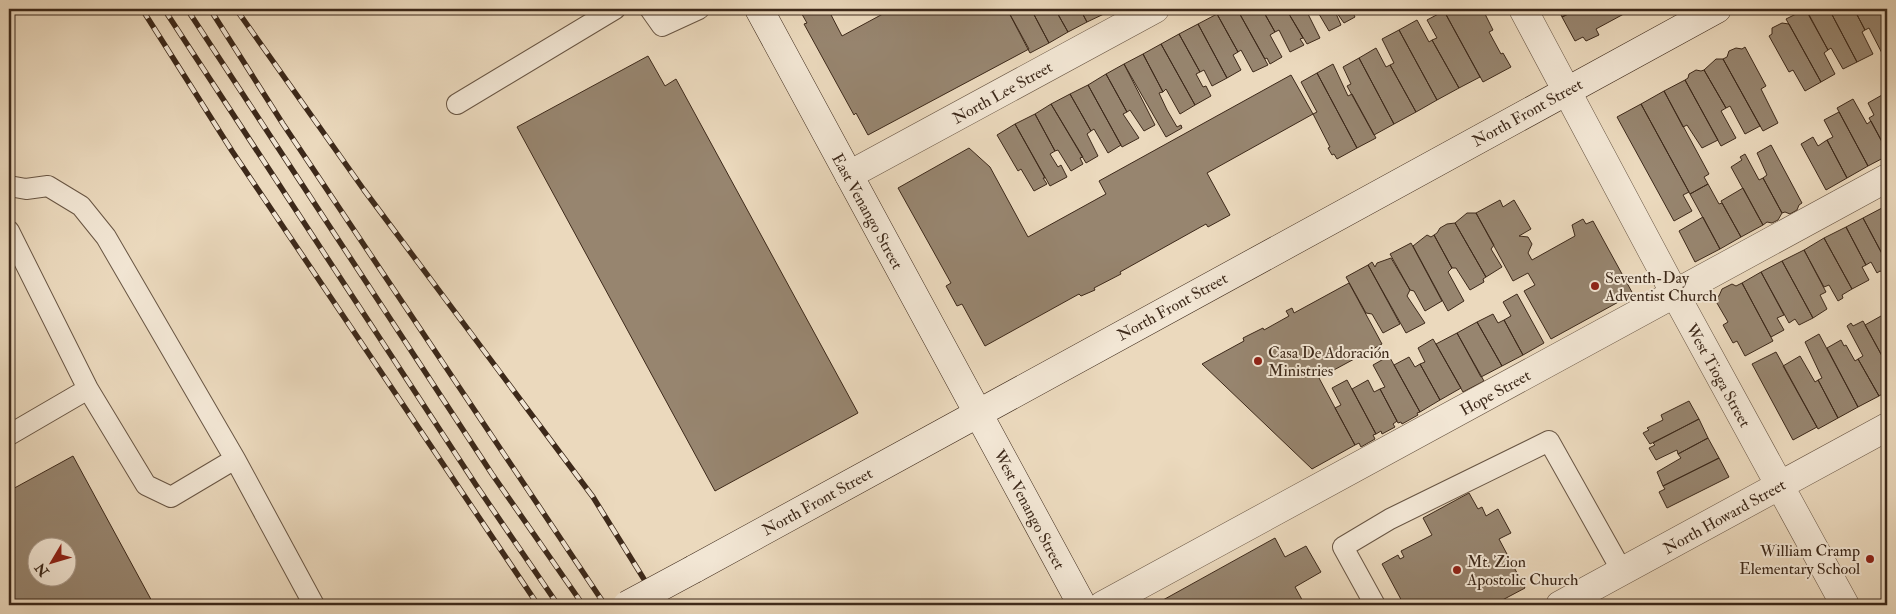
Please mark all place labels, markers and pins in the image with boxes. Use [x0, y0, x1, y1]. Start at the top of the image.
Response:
place label: Seventh-Day Adventist Church [1604, 268, 1718, 306]
marker: Seventh-Day Adventist Church [1589, 280, 1601, 292]
place label: Casa De Adoración Ministries [1268, 343, 1390, 381]
marker: Casa De Adoración Ministries [1252, 355, 1264, 367]
place label: William Cramp Elementary School [1739, 541, 1860, 579]
place label: Mt. Zion Apostolic Church [1466, 552, 1579, 591]
marker: William Cramp Elementary School [1864, 553, 1876, 565]
marker: Mt. Zion Apostolic Church [1451, 564, 1463, 576]

